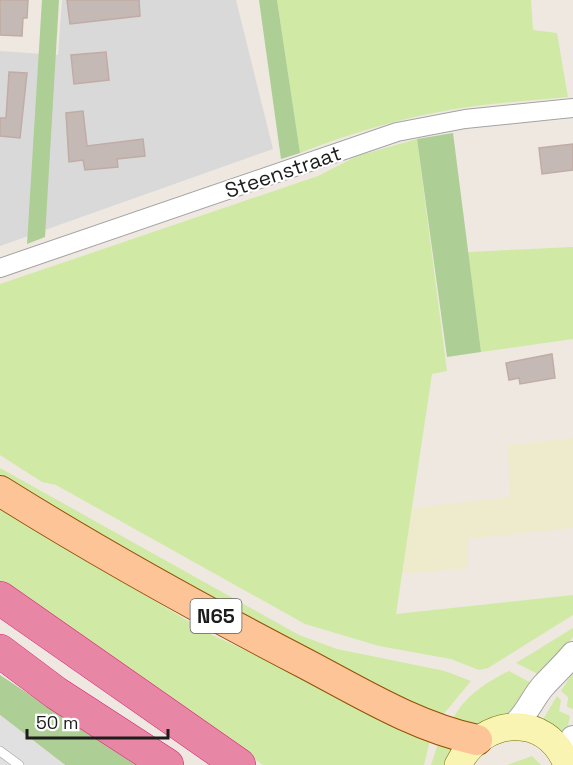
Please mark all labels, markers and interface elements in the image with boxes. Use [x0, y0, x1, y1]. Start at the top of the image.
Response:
street label: Steenstraat [221, 139, 344, 204]
road number: N65 [190, 599, 242, 633]
scale bar [27, 702, 168, 740]
text: 50 m [36, 711, 78, 734]

